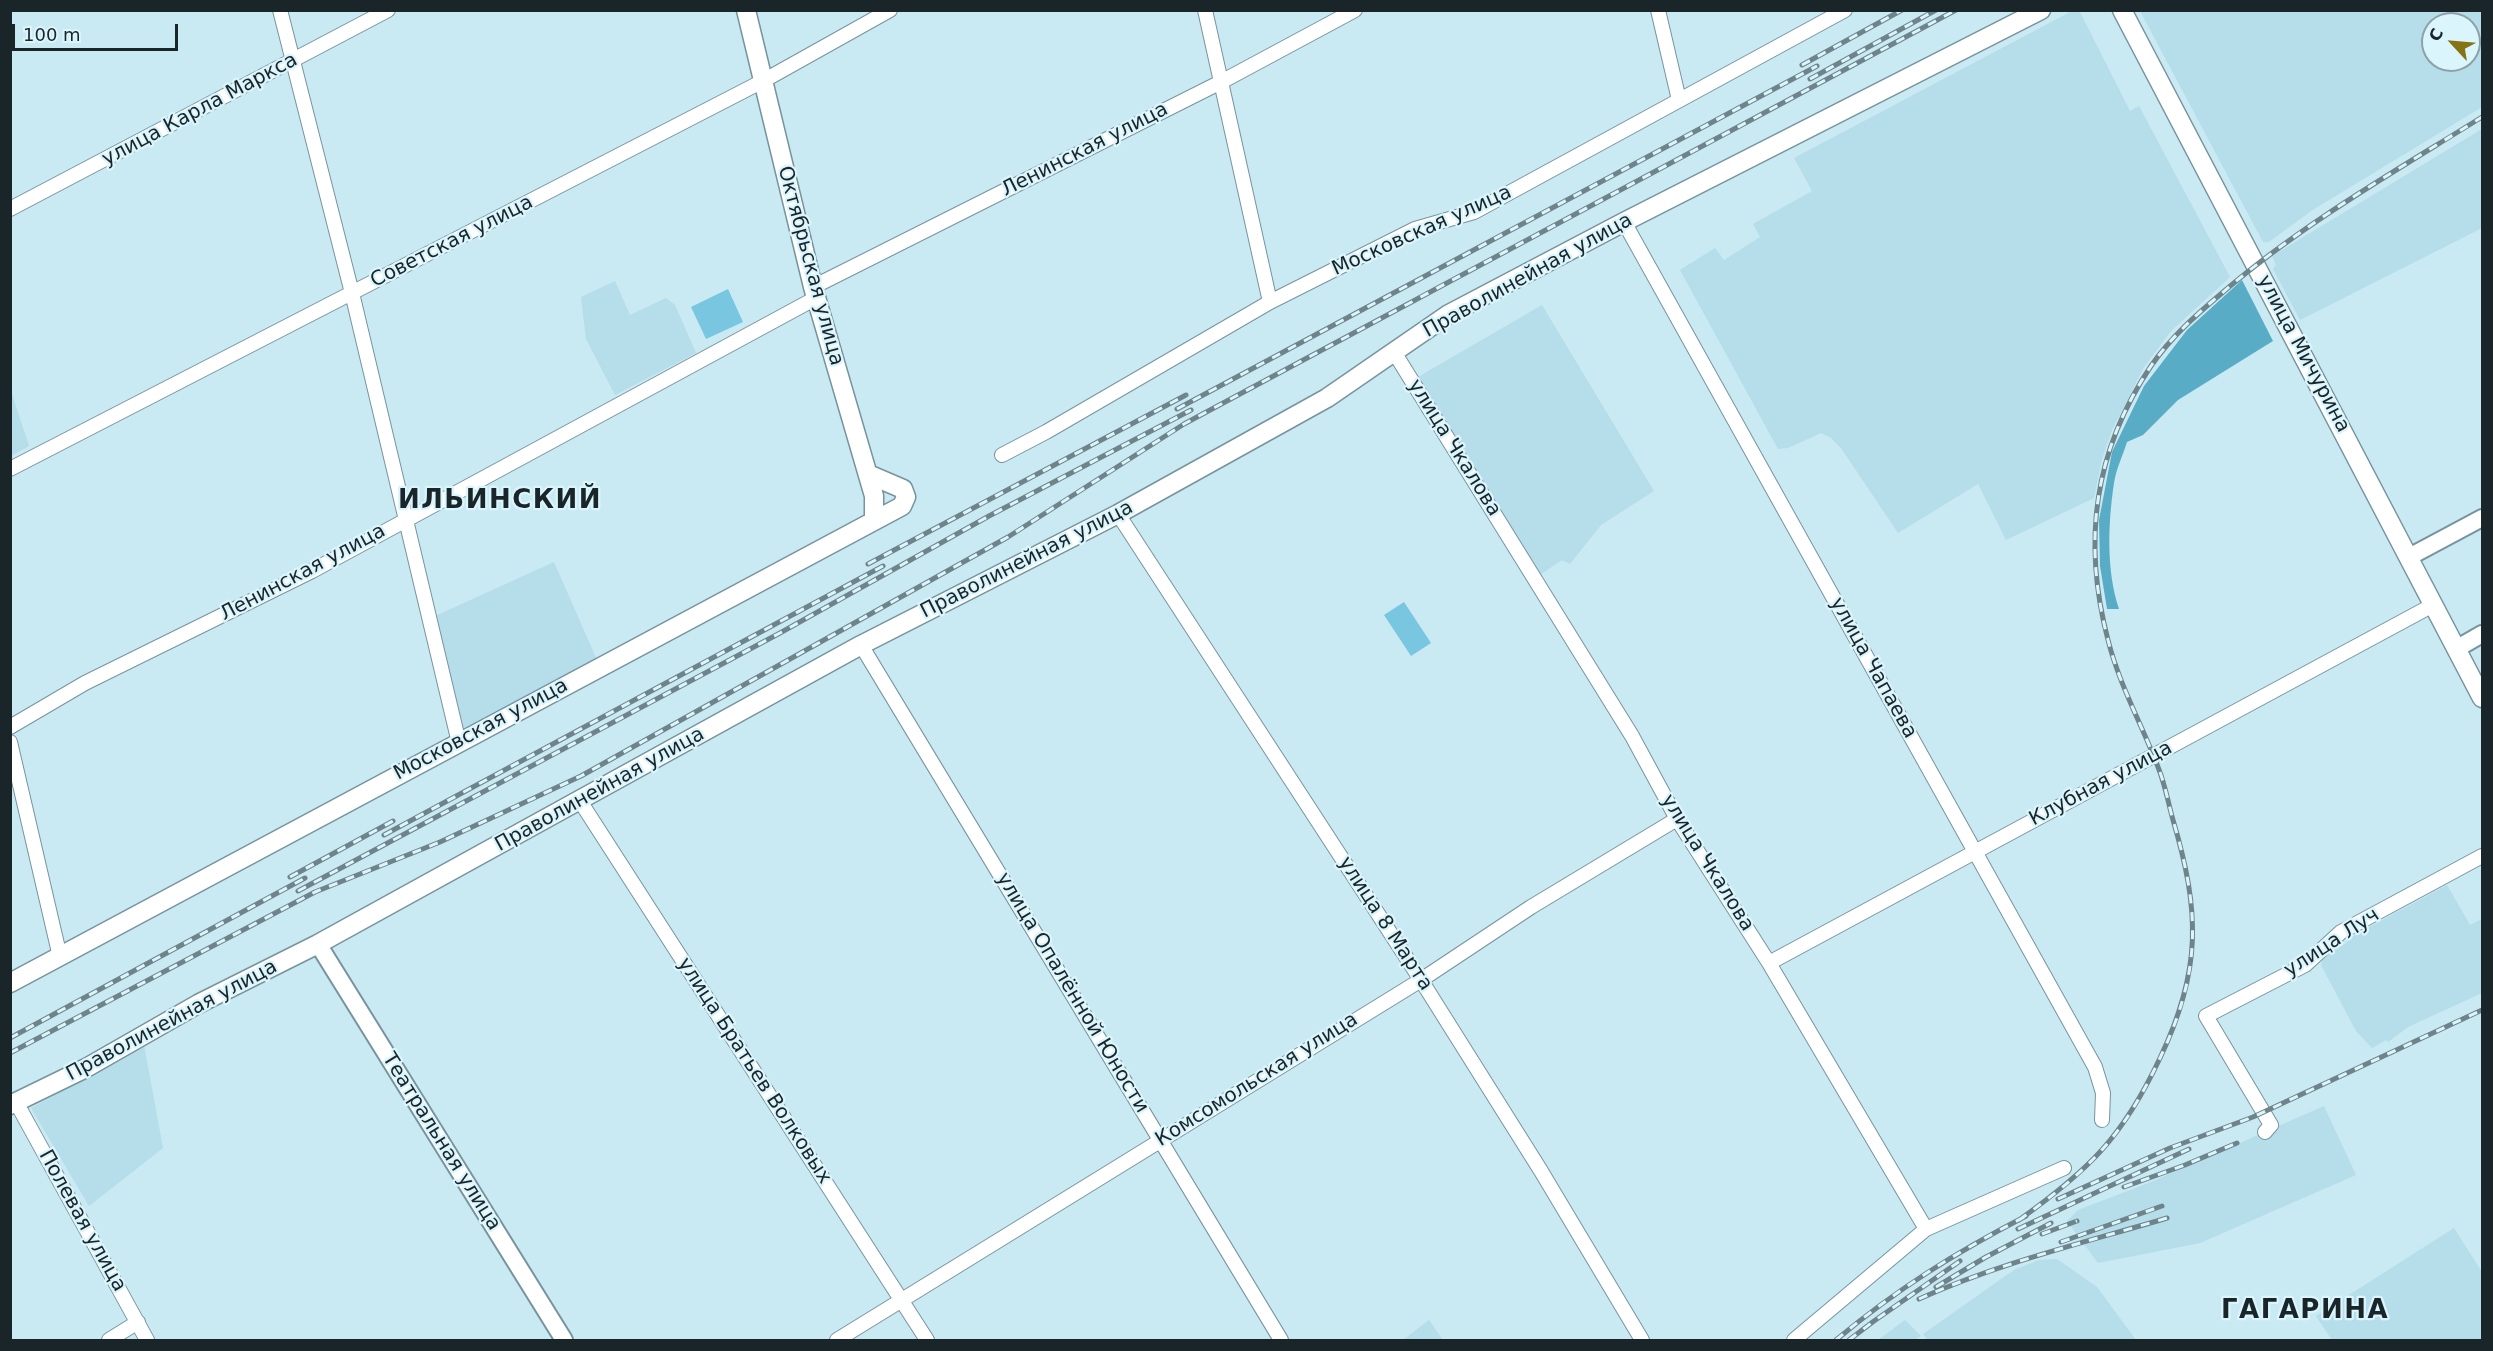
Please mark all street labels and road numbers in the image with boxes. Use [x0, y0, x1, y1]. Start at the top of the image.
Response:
street label: улица Карла Маркса [98, 48, 302, 172]
street label: Ленинская улица [998, 98, 1172, 202]
street label: Октябрьская улица [772, 164, 848, 368]
street label: Московская улица [1329, 181, 1515, 281]
street label: Советская улица [367, 191, 537, 293]
street label: Праволинейная улица [1419, 208, 1637, 344]
street label: улица Мичурина [2251, 271, 2355, 437]
street label: улица Чкалова [1402, 375, 1506, 521]
street label: Праволинейная улица [917, 496, 1137, 624]
street label: Ленинская улица [216, 519, 390, 627]
street label: улица Чапаева [1824, 593, 1922, 743]
street label: Московская улица [390, 674, 572, 786]
street label: Праволинейная улица [491, 722, 709, 858]
street label: Клубная улица [2025, 736, 2177, 832]
street label: улица Чкалова [1655, 790, 1759, 936]
street label: улица 8 Марта [1333, 852, 1437, 996]
street label: улица Опалённой Юности [991, 868, 1153, 1118]
street label: улица Луч [2280, 903, 2384, 983]
street label: улица Братьев Волковых [672, 953, 836, 1189]
street label: Праволинейная улица [62, 955, 282, 1087]
street label: Комсомольская улица [1151, 1008, 1363, 1152]
street label: Театральная улица [376, 1049, 506, 1235]
street label: Полевая улица [33, 1146, 131, 1296]

